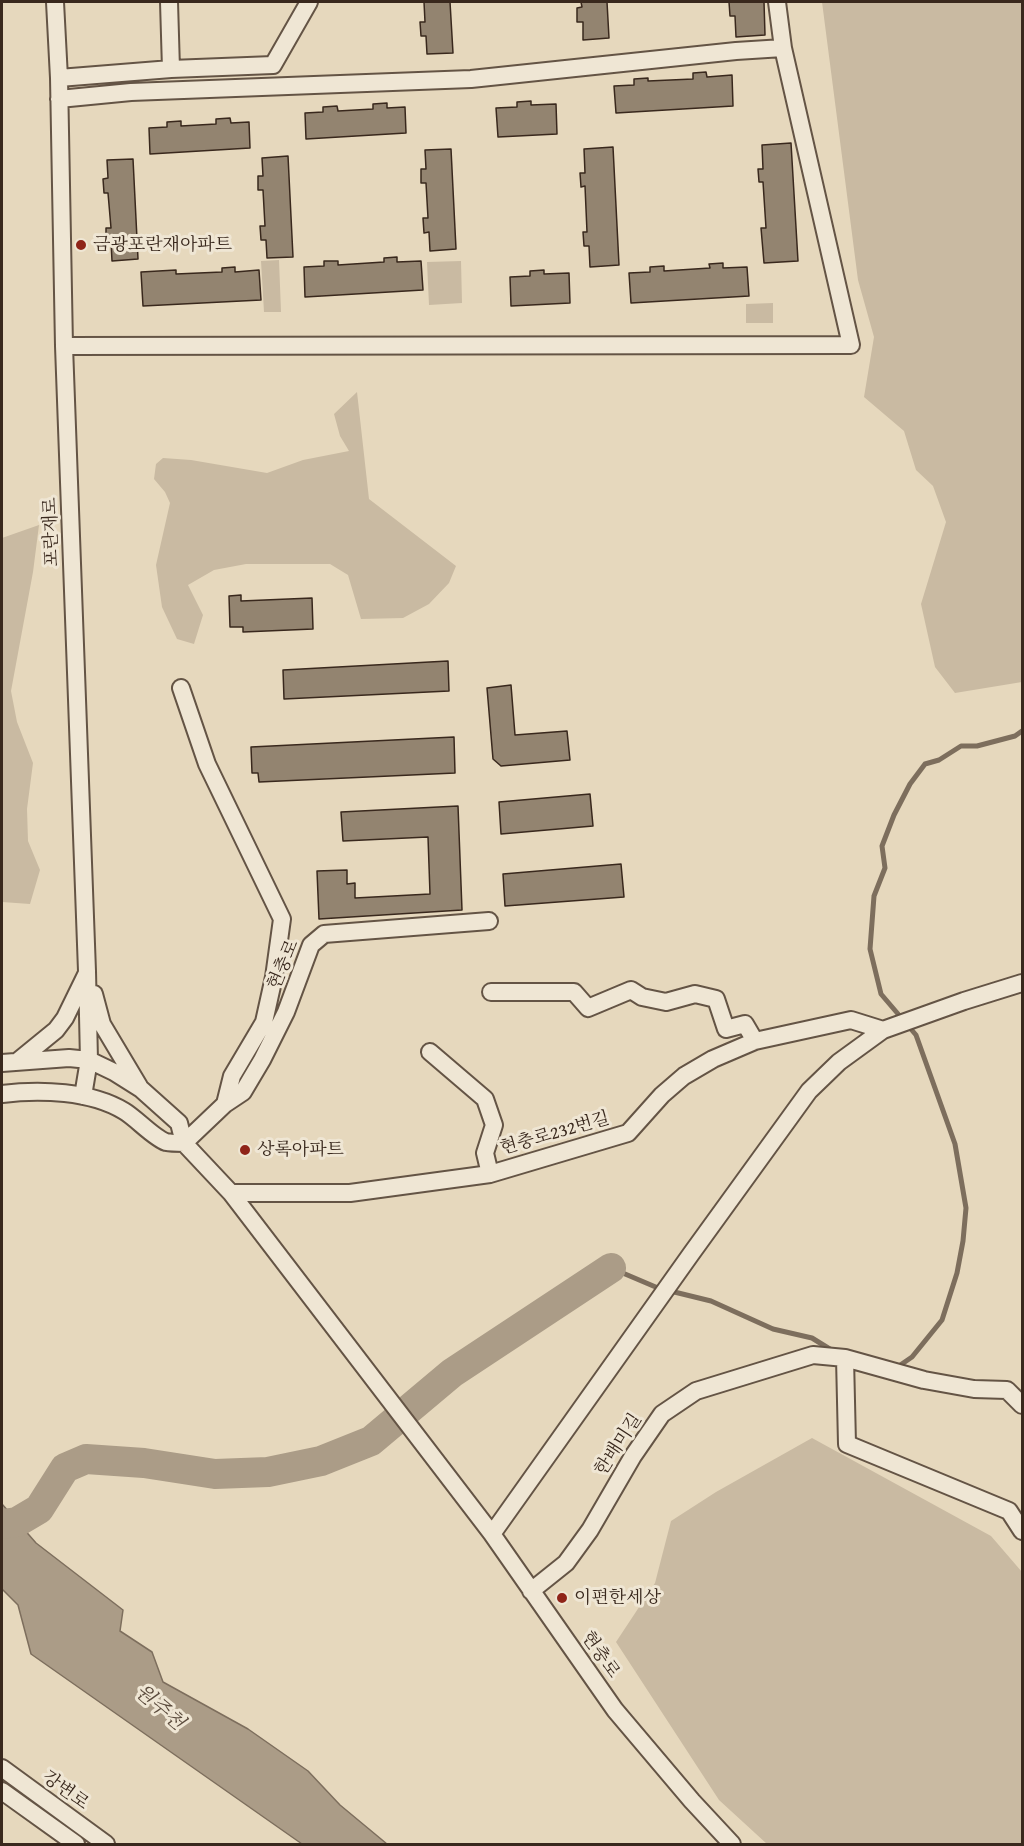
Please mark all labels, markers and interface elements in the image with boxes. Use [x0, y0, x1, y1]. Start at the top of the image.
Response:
place label: 금광포란재아파트 [93, 234, 232, 256]
marker: 금광포란재아파트 [74, 238, 88, 252]
street label: 포란재로 [40, 497, 64, 567]
street label: 현충로 [264, 937, 304, 993]
street label: 현충로232번길 [498, 1108, 612, 1160]
place label: 상록아파트 [257, 1139, 344, 1161]
marker: 상록아파트 [238, 1143, 252, 1157]
street label: 한배미길 [591, 1410, 647, 1480]
place label: 이편한세상 [574, 1587, 661, 1609]
marker: 이편한세상 [555, 1591, 569, 1605]
street label: 현충로 [576, 1627, 624, 1683]
water label: 원주천 [129, 1680, 189, 1736]
street label: 강변로 [38, 1767, 92, 1815]

